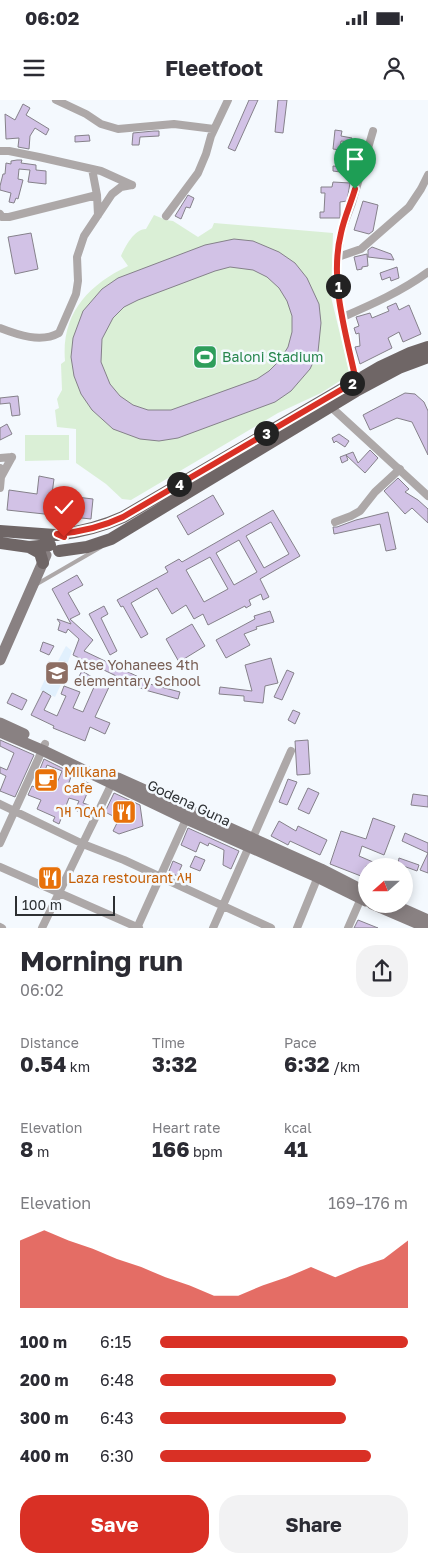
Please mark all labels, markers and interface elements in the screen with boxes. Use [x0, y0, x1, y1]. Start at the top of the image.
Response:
text: 06:02 [25, 6, 79, 29]
icon: menu [20, 54, 48, 82]
text: Fleetfoot [165, 54, 263, 81]
icon: person [380, 54, 408, 82]
pin [334, 138, 376, 189]
icon: arrive [341, 145, 369, 173]
pin: 1 [326, 274, 350, 298]
text: 1 [335, 278, 342, 295]
sports icon: Baloni Stadium [192, 344, 218, 370]
place label: Baloni Stadium [222, 348, 323, 365]
pin: 2 [340, 370, 364, 396]
text: 2 [348, 375, 357, 392]
pin: 3 [254, 420, 278, 446]
text: 3 [262, 425, 271, 442]
pin: 4 [166, 472, 192, 496]
text: 4 [175, 476, 184, 493]
pin [43, 486, 85, 537]
icon: check [50, 493, 78, 521]
place label: Atse Yohanees 4th elementary School [74, 656, 201, 689]
school or university icon: Atse Yohanees 4th elementary School [44, 660, 70, 686]
place label: Milkana cafe [64, 763, 116, 796]
cafe icon: Milkana cafe [33, 767, 59, 793]
street label: Godena Guna [145, 776, 234, 829]
restaurant icon: ገዛ ገርላሰ [111, 799, 137, 825]
place label: ገዛ ገርላሰ [56, 803, 106, 820]
north arrow [358, 858, 412, 912]
map controls [358, 858, 413, 913]
restaurant icon: Laza restourant ላዛ [37, 865, 63, 891]
place label: Laza restourant ላዛ [68, 869, 192, 886]
scale bar [15, 893, 115, 916]
text: 100 m [22, 896, 62, 913]
text: Morning run [20, 944, 183, 977]
button: share [356, 945, 408, 997]
text: 06:02 [20, 980, 64, 1000]
text: Distance [20, 1034, 79, 1051]
text: Time [152, 1034, 185, 1051]
text: Pace [284, 1034, 317, 1051]
text: 0.54 [20, 1051, 66, 1077]
text: 3:32 [152, 1051, 197, 1077]
text: 6:32 [284, 1051, 330, 1077]
text: km [66, 1058, 90, 1075]
text: /km [330, 1058, 360, 1075]
text: Elevation [20, 1119, 82, 1136]
text: Heart rate [152, 1119, 220, 1136]
text: kcal [284, 1119, 312, 1136]
text: 8 [20, 1136, 33, 1162]
text: 166 [152, 1136, 190, 1162]
text: 41 [284, 1136, 308, 1162]
text: m [33, 1143, 49, 1160]
text: bpm [190, 1143, 223, 1160]
text: Elevation [20, 1193, 91, 1213]
text: 169–176 m [328, 1193, 408, 1213]
text: 100 m [20, 1332, 67, 1352]
text: 6:15 [100, 1332, 132, 1352]
text: 200 m [20, 1370, 69, 1390]
text: 6:48 [100, 1370, 134, 1390]
text: 300 m [20, 1408, 69, 1428]
text: 6:43 [100, 1408, 134, 1428]
text: 400 m [20, 1446, 69, 1466]
text: 6:30 [100, 1446, 134, 1466]
button: Save [20, 1495, 209, 1553]
button: Share [219, 1495, 408, 1553]

